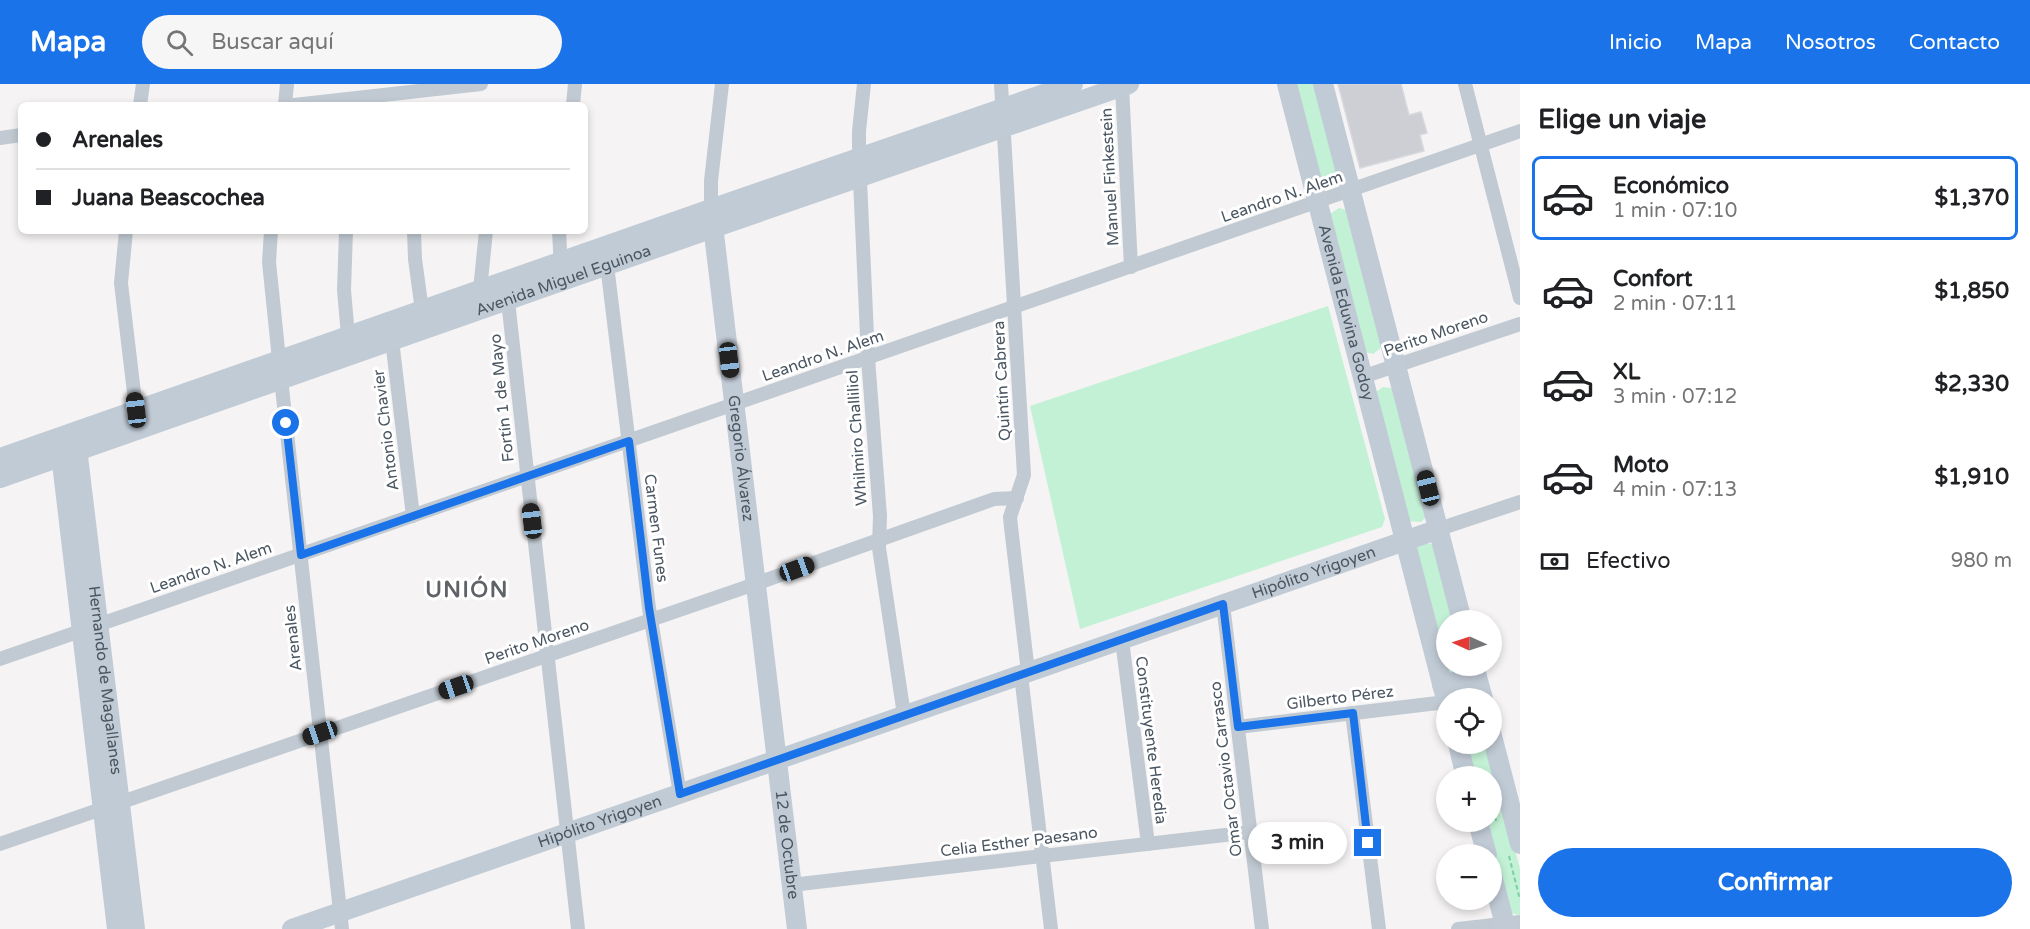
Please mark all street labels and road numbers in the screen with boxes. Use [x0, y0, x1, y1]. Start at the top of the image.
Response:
street label: Manuel Finkestein [1096, 107, 1124, 247]
street label: Leandro N. Alem [1218, 167, 1346, 227]
street label: Avenida Eduvina Godoy [1314, 222, 1379, 403]
street label: Avenida Miguel Eguinoa [473, 241, 654, 320]
street label: Perito Moreno [1381, 307, 1491, 361]
street label: Quintín Cabrera [989, 320, 1015, 442]
street label: Leandro N. Alem [759, 326, 887, 386]
street label: Fortín 1 de Mayo [485, 333, 519, 463]
street label: Antonio Chavier [369, 367, 403, 492]
street label: Whilmiro Challiliol [842, 370, 872, 506]
street label: Gregorio Álvarez [723, 394, 758, 523]
street label: Carmen Funes [639, 473, 673, 583]
street label: Leandro N. Alem [147, 538, 275, 598]
street label: Hipólito Yrigoyen [1249, 542, 1378, 604]
street label: Hernando de Magallanes [84, 585, 126, 776]
street label: Arenales [280, 604, 306, 672]
street label: Perito Moreno [482, 615, 592, 669]
street label: Constituyente Heredia [1131, 655, 1171, 825]
street label: Omar Octavio Carrasco [1205, 680, 1247, 858]
street label: Gilberto Pérez [1285, 682, 1395, 714]
street label: 12 de Octubre [770, 789, 803, 900]
street label: Hipólito Yrigoyen [535, 791, 664, 852]
street label: Celia Esther Paesano [939, 822, 1099, 862]

